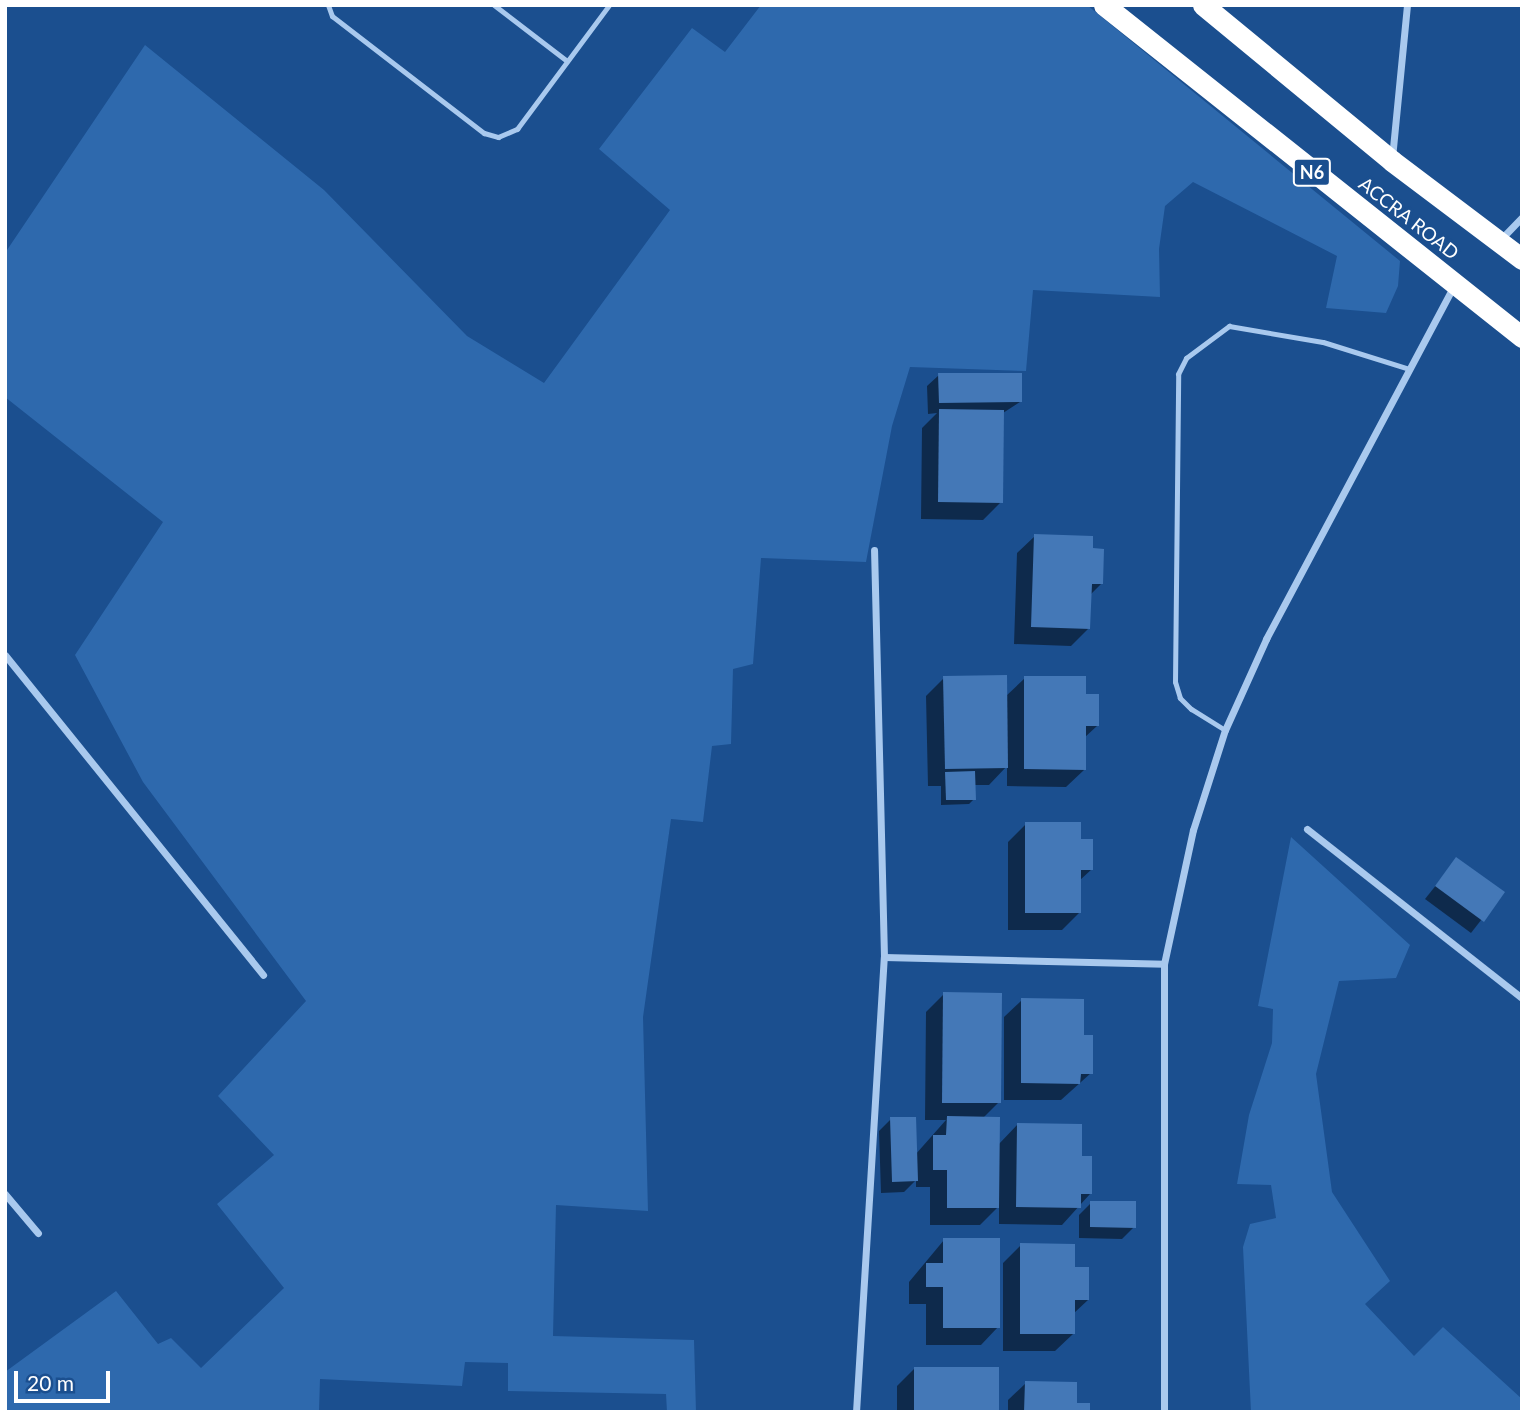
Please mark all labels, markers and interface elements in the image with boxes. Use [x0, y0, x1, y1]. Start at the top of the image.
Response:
road number: N6 [1293, 158, 1331, 187]
street label: ACCRA ROAD [1354, 172, 1464, 264]
scale bar [18, 1358, 114, 1402]
text: 20 m [27, 1370, 74, 1395]

